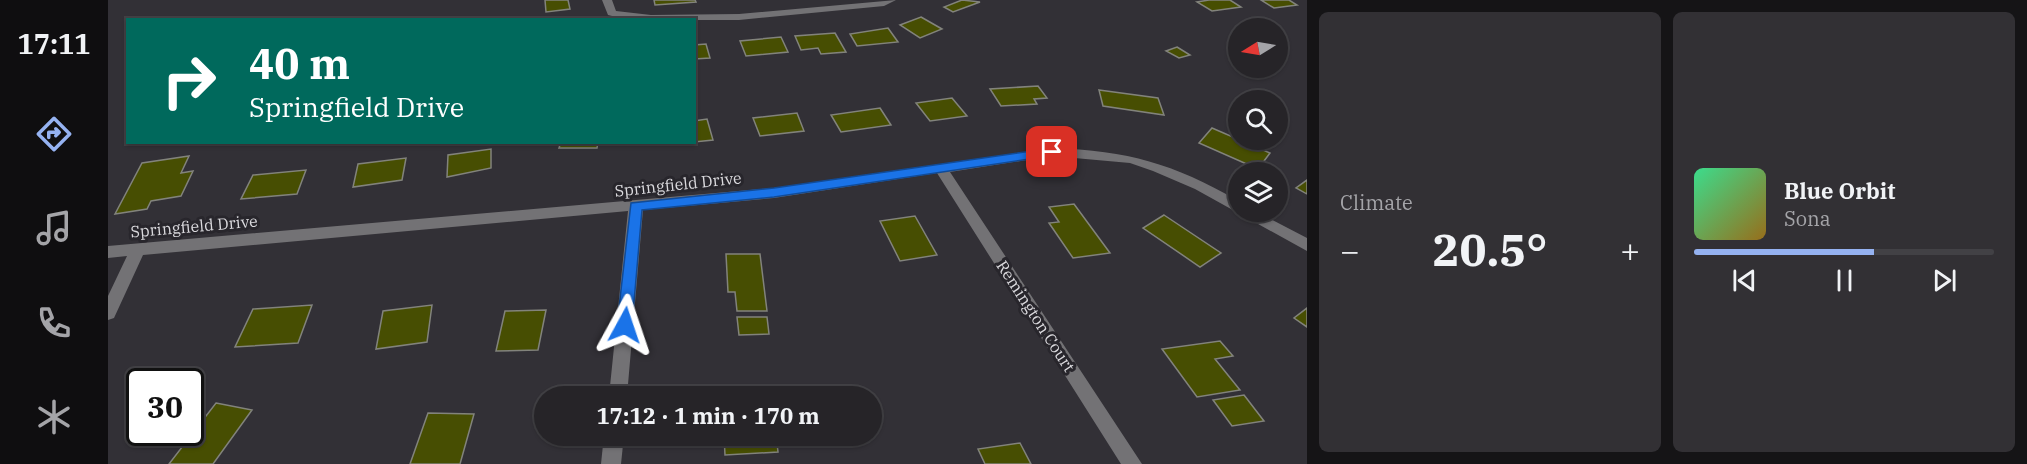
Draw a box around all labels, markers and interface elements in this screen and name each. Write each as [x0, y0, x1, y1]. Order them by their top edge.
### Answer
north arrow [1228, 18, 1288, 78]
map controls [1228, 18, 1288, 222]
text: 17:11 [18, 26, 90, 61]
text: 40 m [249, 36, 350, 91]
icon: right [150, 42, 228, 120]
text: Springfield Drive [249, 89, 464, 124]
button: search [1228, 90, 1288, 150]
icon: directions [33, 113, 75, 155]
pin [1026, 126, 1077, 177]
icon: arrive [1035, 135, 1068, 168]
button: layers [1228, 162, 1288, 222]
street label: Springfield Drive [614, 167, 742, 201]
text: Blue Orbit [1784, 176, 1895, 205]
text: Climate [1340, 189, 1413, 216]
text: Sona [1784, 205, 1831, 232]
icon: music [33, 207, 75, 249]
street label: Springfield Drive [130, 210, 258, 242]
text: 20.5° [1433, 220, 1547, 278]
text: − [1340, 229, 1360, 272]
text: + [1620, 229, 1640, 272]
street label: Remington Court [992, 256, 1080, 376]
icon: previous [1728, 264, 1761, 297]
icon: pause [1828, 264, 1861, 297]
icon: next [1928, 264, 1961, 297]
position arrow [593, 293, 657, 357]
icon: phone [33, 302, 75, 344]
speed limit sign: 30 [126, 368, 204, 446]
icon: climate [33, 396, 75, 438]
text: 17:12 · 1 min · 170 m [596, 401, 820, 430]

